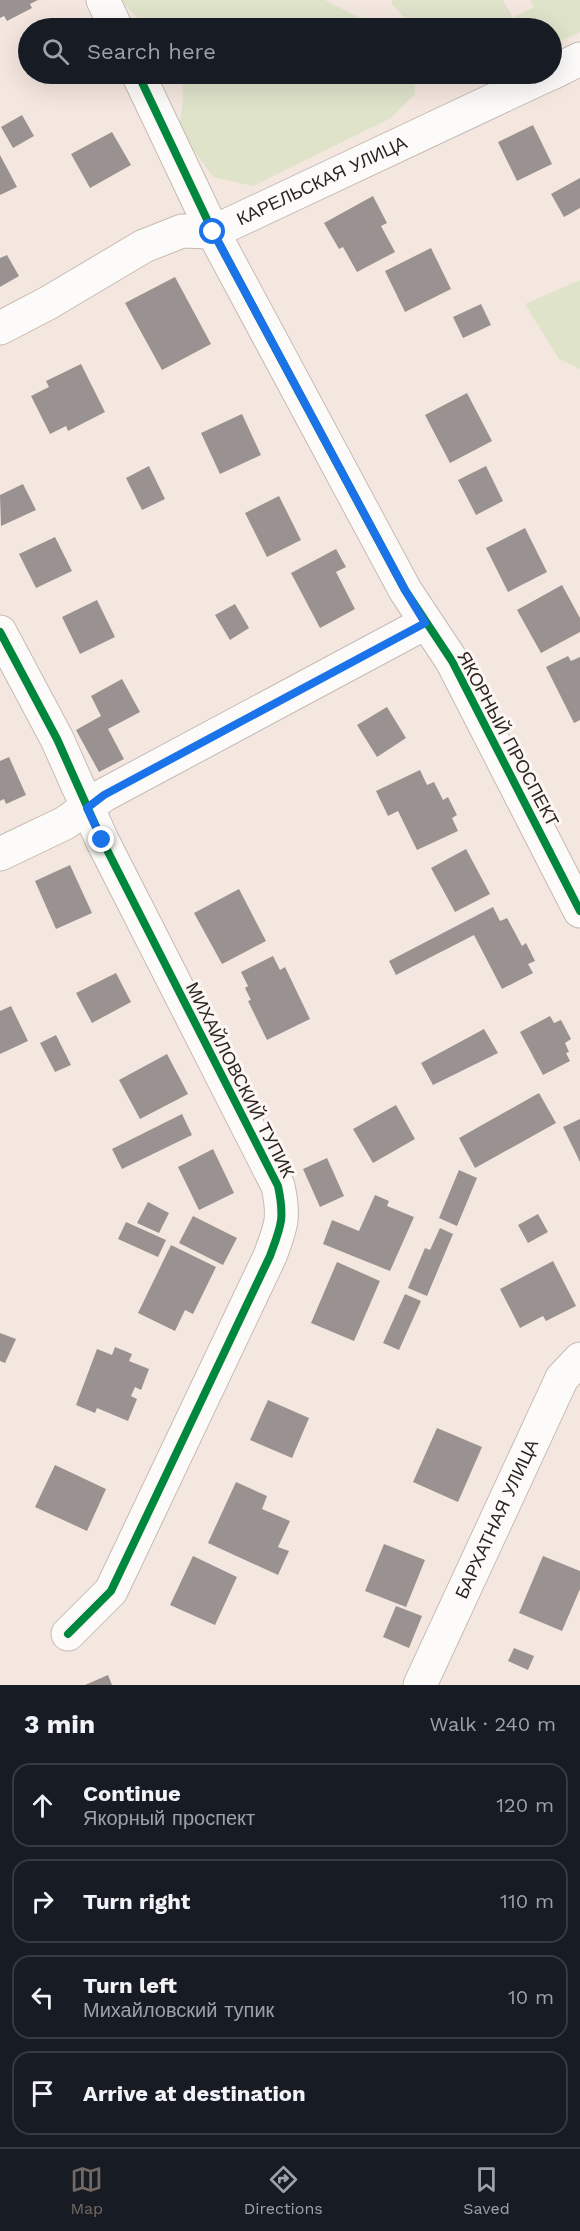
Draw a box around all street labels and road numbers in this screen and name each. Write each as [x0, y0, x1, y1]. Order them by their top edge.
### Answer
street label: КАРЕЛЬСКАЯ УЛИЦА [233, 131, 410, 229]
street label: ЯКОРНЫЙ ПРОСПЕКТ [453, 648, 564, 830]
street label: МИХАЙЛОВСКИЙ ТУПИК [182, 979, 299, 1181]
street label: БАРХАТНАЯ УЛИЦА [450, 1436, 542, 1602]

